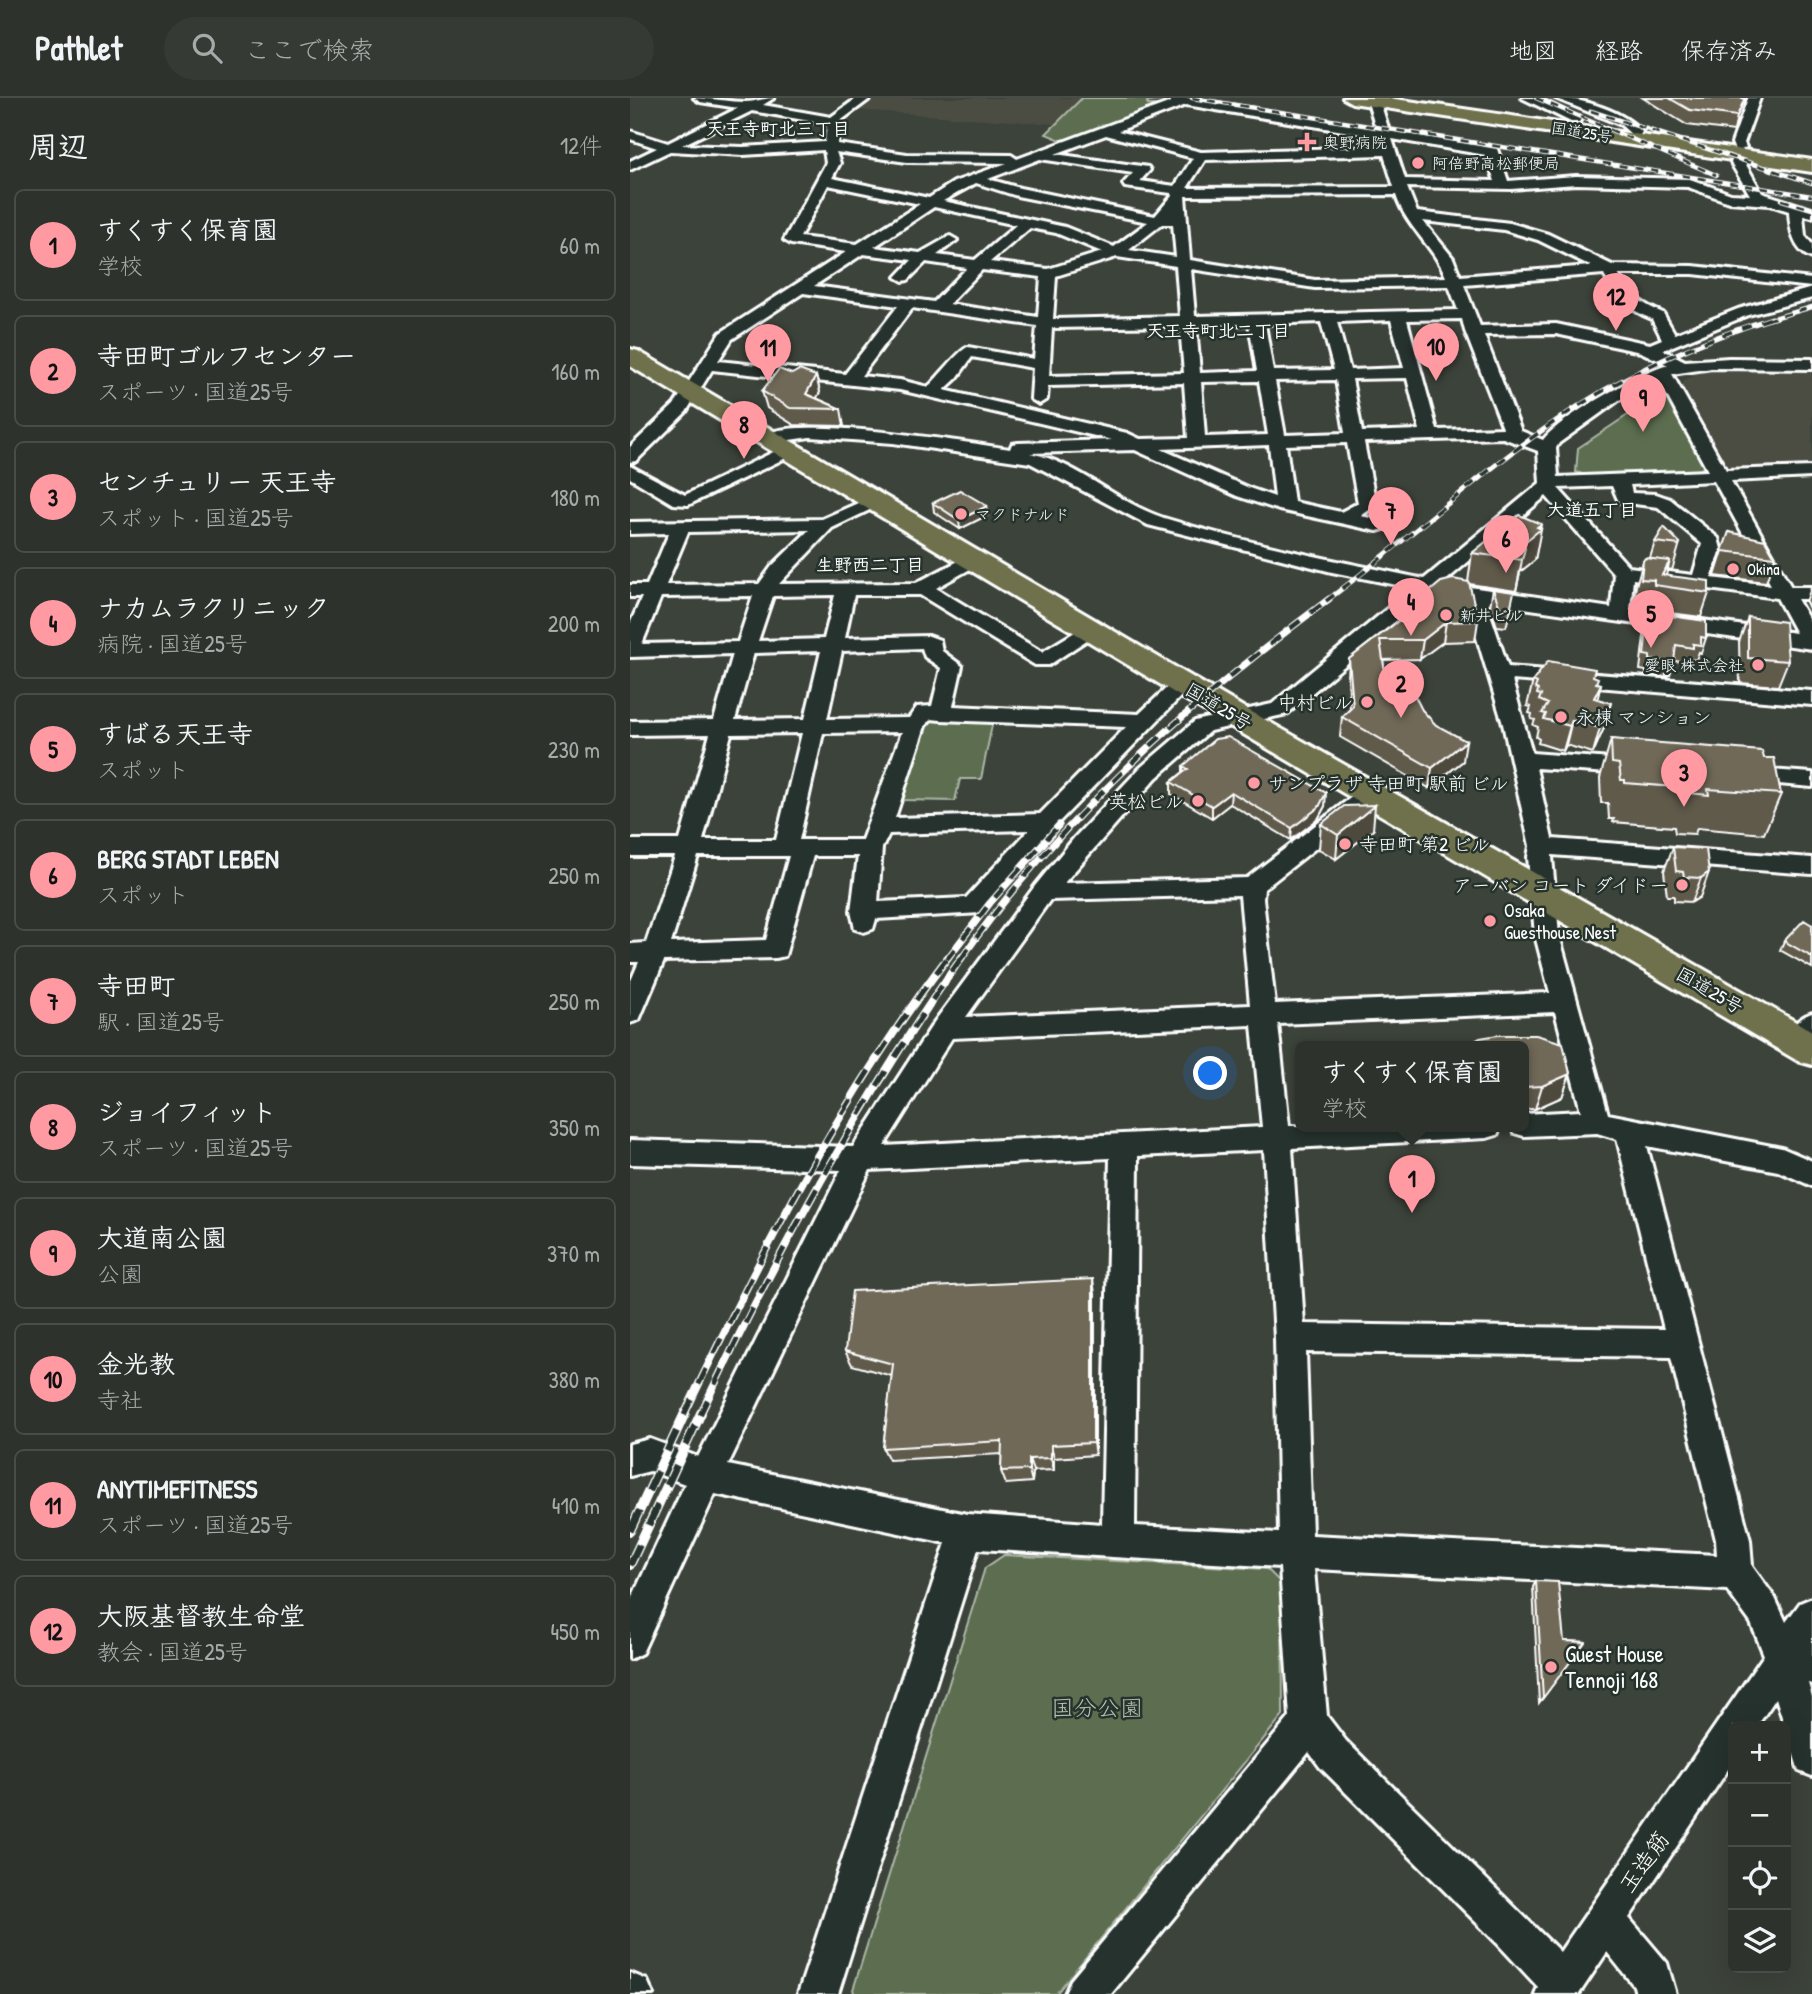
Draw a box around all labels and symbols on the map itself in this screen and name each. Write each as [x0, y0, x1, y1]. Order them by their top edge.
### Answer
district label: 天王寺町北三丁目 [706, 116, 850, 141]
street label: 国道25号 [1550, 116, 1614, 148]
place label: 奥野病院 [1323, 131, 1387, 153]
marker: 奥野病院 [1297, 132, 1317, 152]
place label: 阿倍野高松郵便局 [1432, 152, 1560, 174]
marker: 阿倍野高松郵便局 [1410, 155, 1426, 171]
pin: 12 [1593, 273, 1639, 331]
district label: 天王寺町北二丁目 [1146, 318, 1290, 343]
pin: 10 [1413, 323, 1459, 381]
pin: 11 [745, 324, 791, 382]
pin: 9 [1620, 374, 1666, 432]
pin: 8 [721, 401, 767, 459]
pin: 7 [1368, 487, 1414, 545]
district label: 大道五丁目 [1547, 497, 1637, 522]
place label: マクドナルド [975, 503, 1070, 525]
marker: マクドナルド [953, 506, 969, 522]
pin: 6 [1483, 515, 1529, 573]
district label: 生野西二丁目 [816, 552, 924, 577]
place label: Okina [1747, 558, 1780, 580]
marker: Okina [1725, 561, 1741, 577]
pin: 4 [1388, 578, 1434, 636]
pin: 5 [1628, 590, 1674, 648]
place label: 新井ビル [1460, 604, 1524, 626]
marker: 新井ビル [1438, 607, 1454, 623]
place label: 愛眼 株式会社 [1644, 654, 1744, 676]
marker: 愛眼 株式会社 [1750, 657, 1766, 673]
pin: 2 [1378, 660, 1424, 718]
street label: 国道25号 [1181, 676, 1257, 736]
place label: 中村ビル [1277, 689, 1353, 715]
marker: 中村ビル [1359, 694, 1375, 710]
place label: 永棟 マンション [1575, 704, 1712, 730]
marker: 永棟 マンション [1553, 709, 1569, 725]
pin: 3 [1661, 749, 1707, 807]
place label: サンプラザ 寺田町 駅前 ビル [1268, 770, 1509, 796]
marker: サンプラザ 寺田町 駅前 ビル [1246, 775, 1262, 791]
place label: 英松ビル [1108, 788, 1184, 814]
marker: 英松ビル [1190, 793, 1206, 809]
place label: 寺田町 第2 ビル [1359, 831, 1490, 857]
marker: 寺田町 第2 ビル [1337, 836, 1353, 852]
place label: アーバン コート ダイドー [1453, 872, 1668, 898]
marker: アーバン コート ダイドー [1674, 877, 1690, 893]
place label: Osaka Guesthouse Nest [1504, 897, 1617, 945]
marker: Osaka Guesthouse Nest [1482, 913, 1498, 929]
street label: 国道25号 [1671, 960, 1749, 1020]
your location [1193, 1056, 1227, 1090]
pin: 1 [1389, 1155, 1435, 1213]
place label: Guest House Tennoji 168 [1565, 1638, 1664, 1695]
marker: Guest House Tennoji 168 [1543, 1659, 1559, 1675]
park label: 国分公園 [1051, 1692, 1143, 1723]
street label: 玉造筋 [1611, 1825, 1676, 1899]

